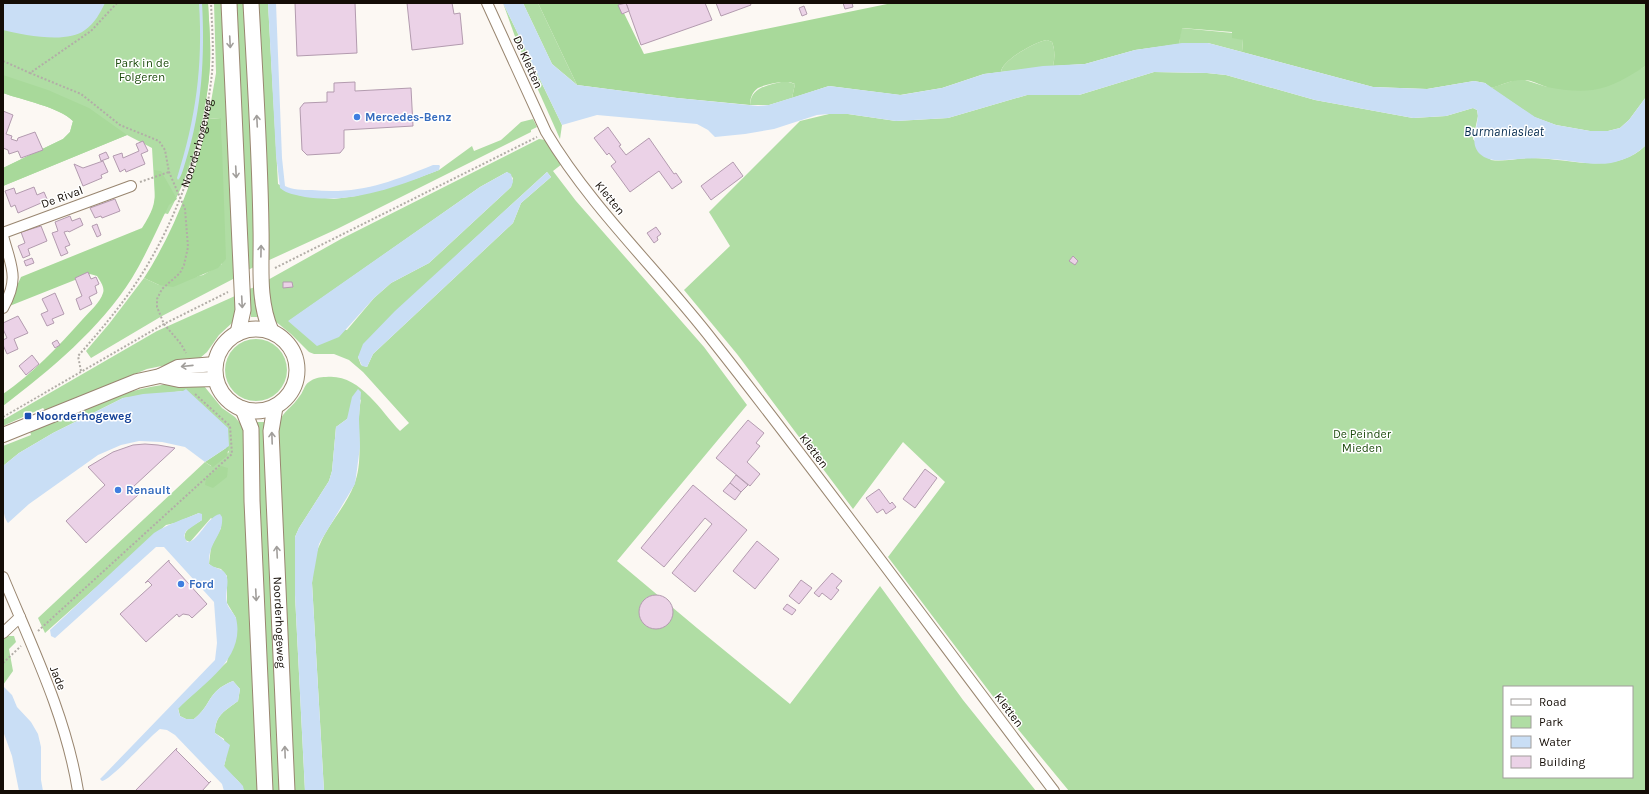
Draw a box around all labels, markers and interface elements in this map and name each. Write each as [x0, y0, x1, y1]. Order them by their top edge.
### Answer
street label: De Kletten [510, 33, 546, 91]
one-way arrow [227, 35, 234, 48]
park label: Park in de Folgeren [115, 56, 169, 84]
street label: Noorderhogeweg [178, 97, 215, 190]
place label: Mercedes-Benz [365, 110, 451, 124]
marker: Mercedes-Benz [352, 112, 362, 122]
one-way arrow [253, 115, 260, 128]
water label: Burmaniasleat [1464, 124, 1545, 139]
one-way arrow [233, 165, 240, 178]
street label: Kletten [592, 178, 628, 218]
street label: De Rival [39, 183, 85, 211]
one-way arrow [257, 245, 265, 258]
one-way arrow [239, 295, 246, 308]
one-way arrow [181, 363, 194, 370]
place label: Noorderhogeweg [36, 409, 131, 423]
marker: Noorderhogeweg [23, 411, 33, 421]
park label: De Peinder Mieden [1333, 427, 1392, 455]
street label: Kletten [797, 431, 831, 471]
one-way arrow [268, 432, 275, 445]
place label: Renault [126, 483, 171, 497]
marker: Renault [113, 485, 123, 495]
one-way arrow [273, 546, 280, 559]
street label: Noorderhogeweg [270, 576, 289, 669]
place label: Ford [189, 577, 214, 591]
marker: Ford [176, 579, 186, 589]
one-way arrow [252, 588, 260, 601]
street label: Jade [47, 664, 69, 692]
legend [1503, 686, 1633, 778]
street label: Kletten [992, 690, 1026, 730]
text: Road [1539, 695, 1567, 709]
text: Park [1539, 715, 1564, 729]
text: Water [1539, 735, 1572, 749]
one-way arrow [282, 746, 289, 759]
text: Building [1539, 755, 1586, 769]

